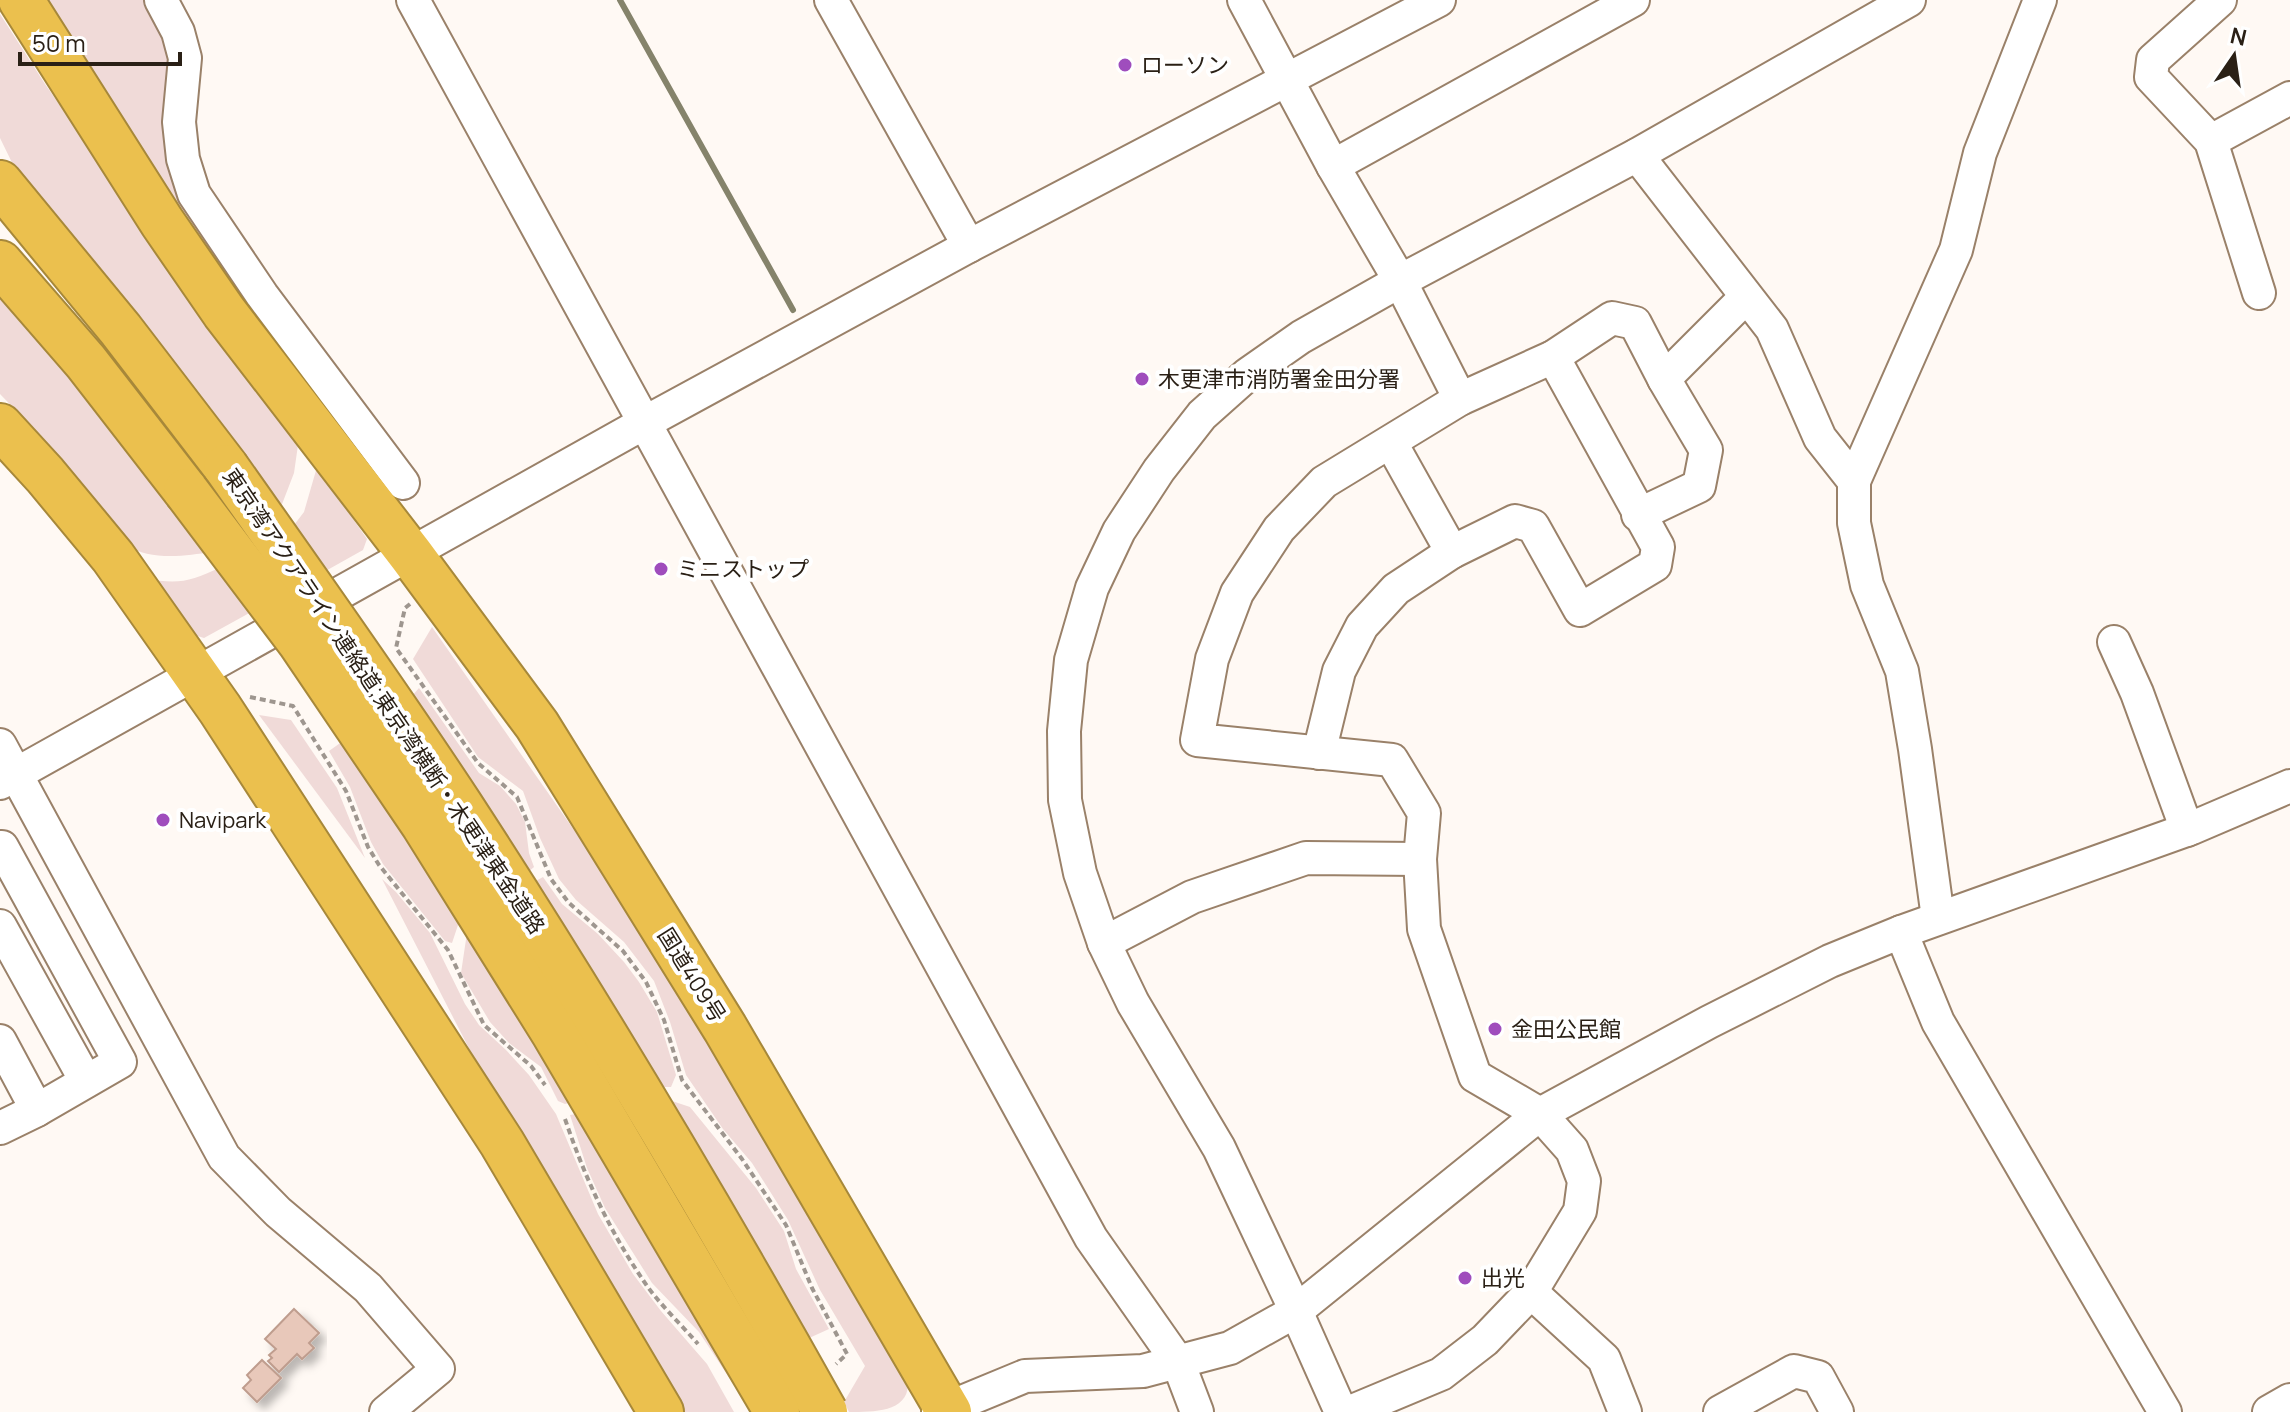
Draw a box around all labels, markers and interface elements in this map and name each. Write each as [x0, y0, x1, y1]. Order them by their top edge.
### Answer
scale bar [20, 16, 180, 66]
north arrow [2194, 16, 2274, 96]
text: N [2227, 20, 2250, 53]
text: 50 m [32, 26, 86, 59]
place label: ローソン [1141, 50, 1229, 80]
marker: ローソン [1116, 56, 1134, 74]
place label: 木更津市消防署金田分署 [1158, 364, 1400, 394]
marker: 木更津市消防署金田分署 [1133, 370, 1151, 388]
street label: 東京湾アクアライン連絡道;東京湾横断・木更津東金道路 [216, 462, 552, 940]
place label: ミニストップ [677, 554, 809, 584]
marker: ミニストップ [652, 560, 670, 578]
place label: Navipark [179, 805, 267, 835]
marker: Navipark [154, 811, 172, 829]
street label: 国道409号 [651, 922, 733, 1028]
place label: 金田公民館 [1511, 1014, 1621, 1044]
marker: 金田公民館 [1486, 1020, 1504, 1038]
place label: 出光 [1481, 1263, 1525, 1293]
marker: 出光 [1456, 1269, 1474, 1287]

